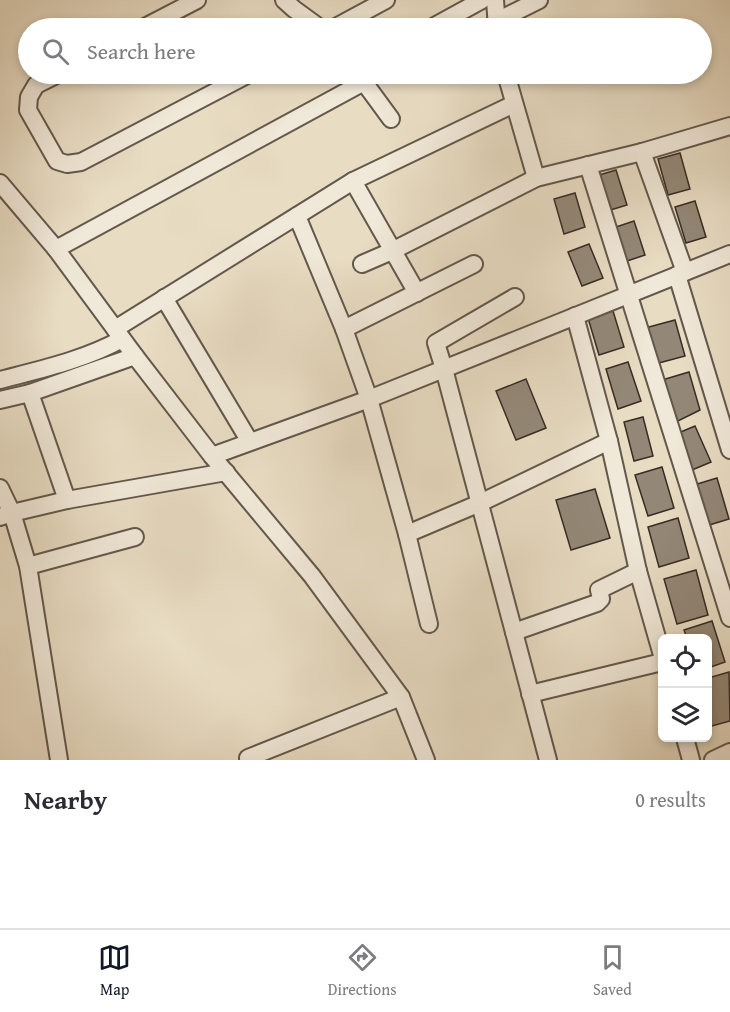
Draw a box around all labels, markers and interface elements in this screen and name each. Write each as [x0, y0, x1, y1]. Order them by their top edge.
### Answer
search box [18, 18, 712, 84]
icon: search [39, 35, 72, 68]
text: Search here [87, 35, 196, 67]
map controls [658, 634, 712, 742]
button: locate [658, 634, 712, 688]
button: layers [658, 688, 712, 742]
text: Nearby [24, 780, 107, 819]
text: 0 results [635, 785, 706, 814]
tab: Map [98, 941, 131, 1001]
tab: Directions [328, 941, 397, 1001]
tab: Saved [593, 941, 632, 1001]

